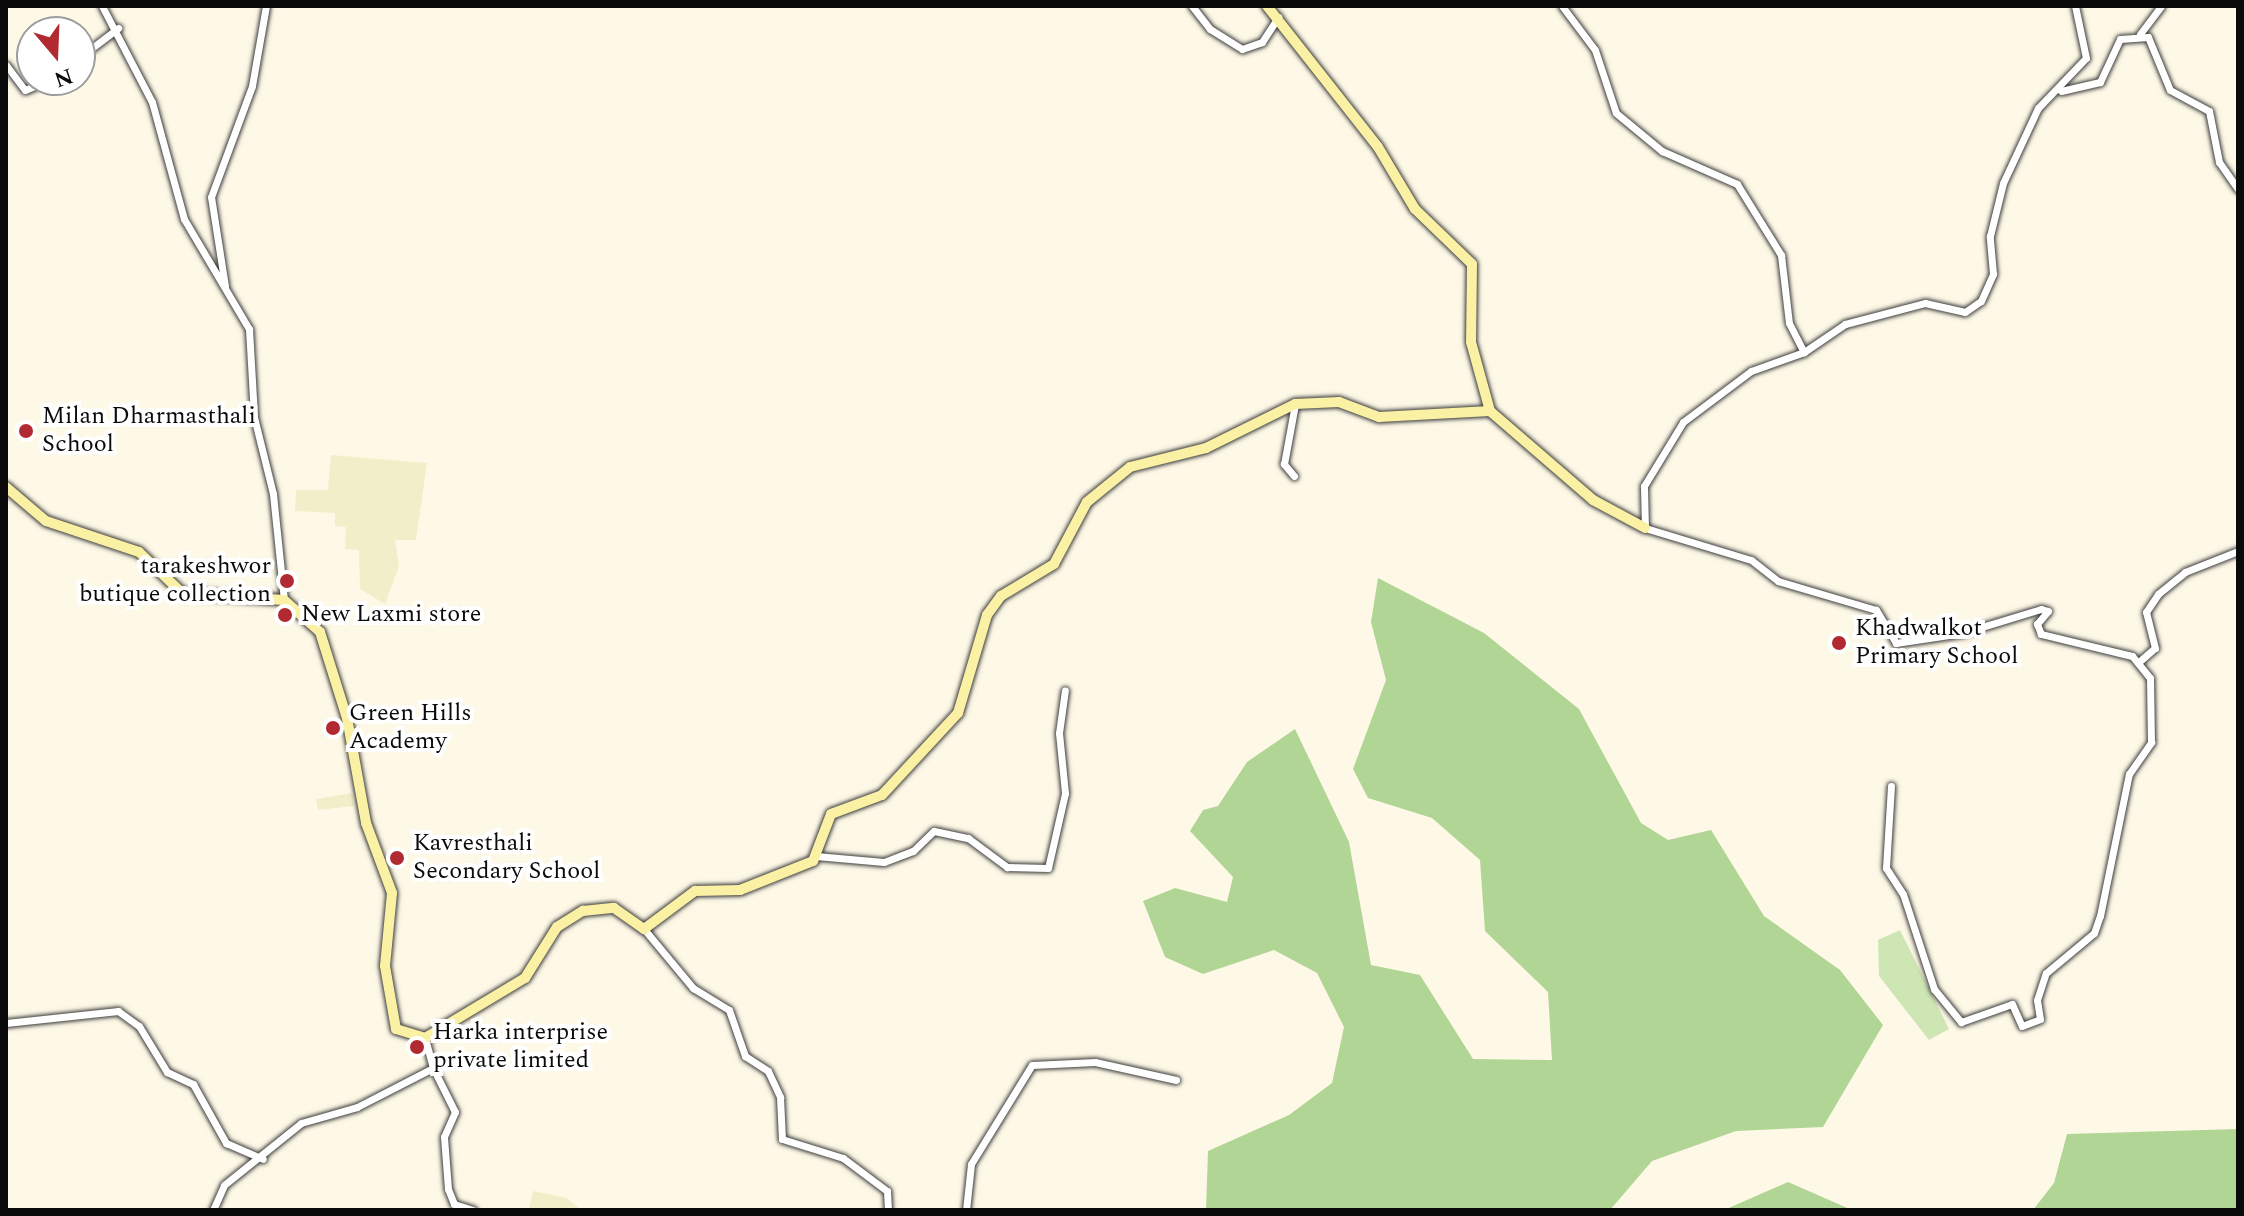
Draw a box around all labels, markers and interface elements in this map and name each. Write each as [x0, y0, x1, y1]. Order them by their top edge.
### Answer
north arrow [16, 16, 96, 96]
text: N [49, 59, 77, 96]
place label: Milan Dharmasthali School [42, 403, 256, 459]
marker: Milan Dharmasthali School [17, 422, 35, 440]
place label: tarakeshwor butique collection [79, 553, 271, 609]
marker: tarakeshwor butique collection [278, 572, 296, 590]
place label: New Laxmi store [301, 601, 481, 629]
marker: New Laxmi store [276, 606, 294, 624]
place label: Khadwalkot Primary School [1855, 615, 2018, 671]
marker: Khadwalkot Primary School [1830, 634, 1848, 652]
place label: Green Hills Academy [349, 700, 472, 756]
marker: Green Hills Academy [324, 719, 342, 737]
place label: Kavresthali Secondary School [413, 830, 600, 886]
marker: Kavresthali Secondary School [388, 849, 406, 867]
place label: Harka interprise private limited [433, 1019, 608, 1075]
marker: Harka interprise private limited [408, 1038, 426, 1056]

